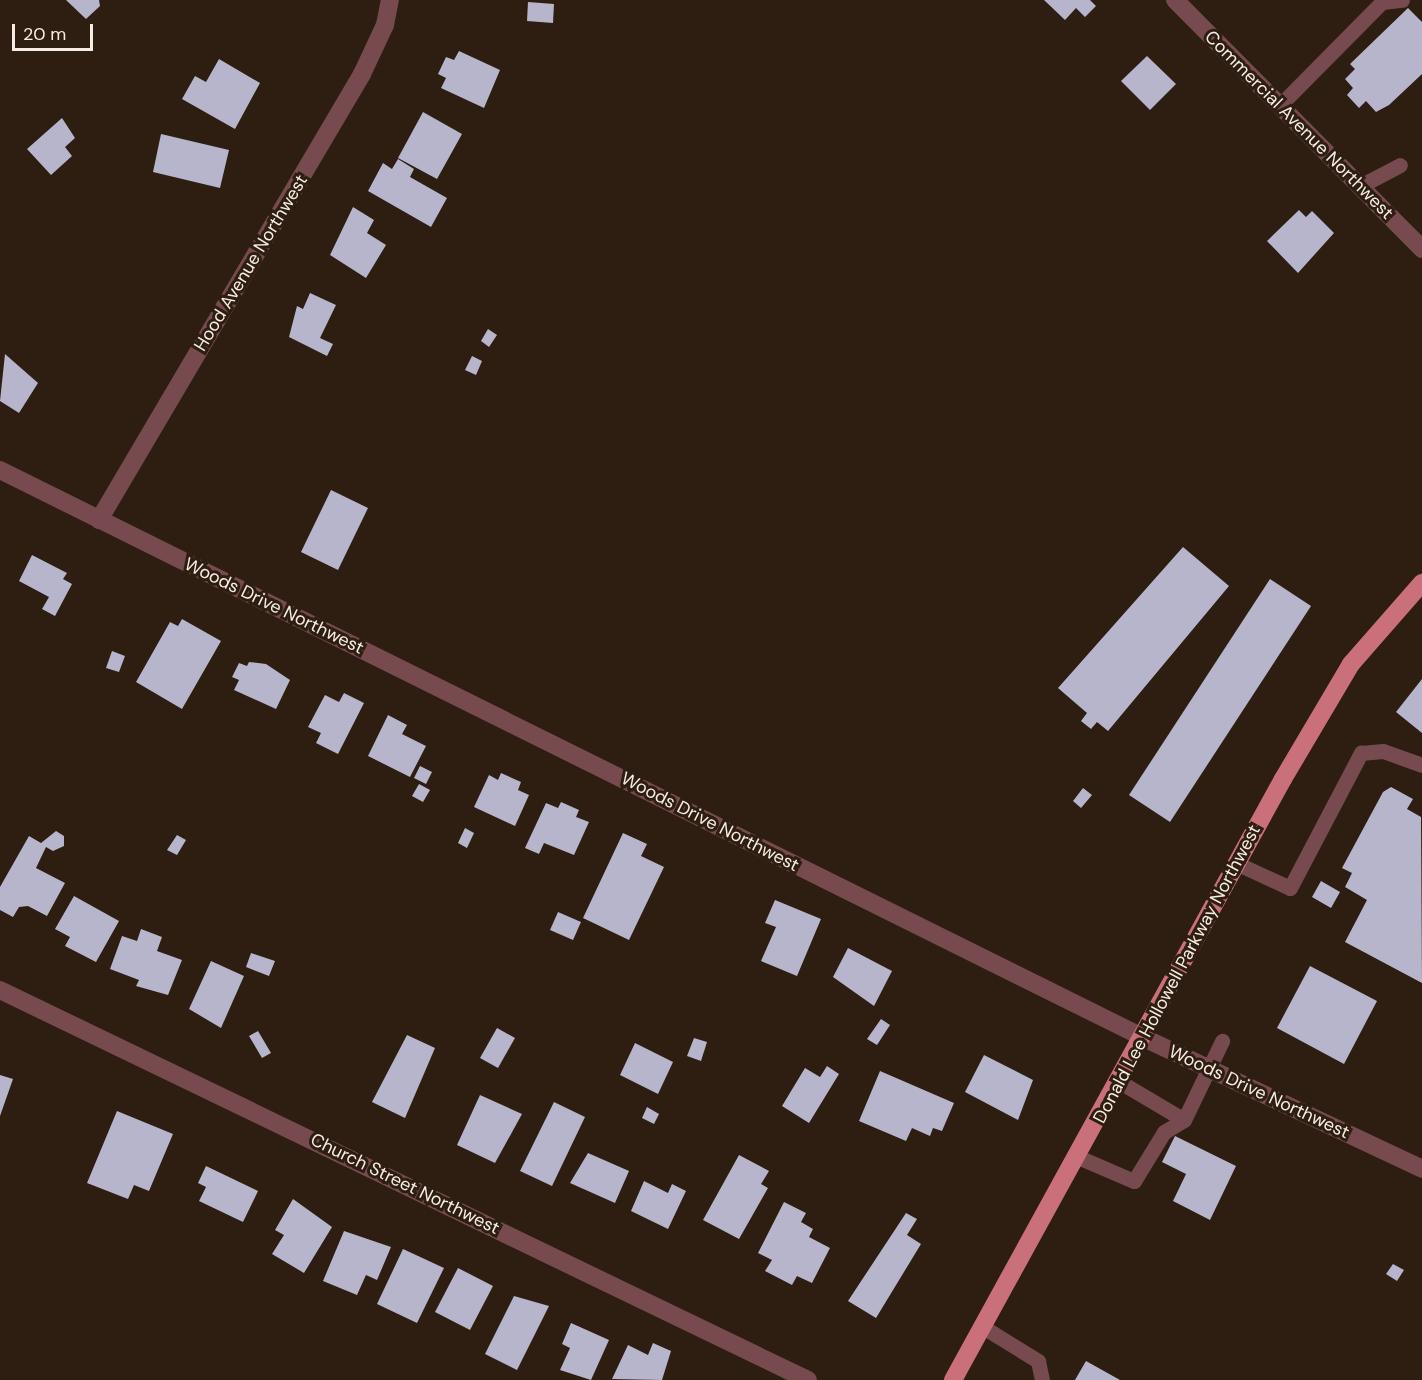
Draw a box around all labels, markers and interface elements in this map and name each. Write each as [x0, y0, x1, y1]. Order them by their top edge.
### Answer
scale bar [15, 12, 96, 50]
text: 20 m [23, 22, 66, 46]
street label: Commercial Avenue Northwest [1200, 26, 1398, 224]
street label: Hood Avenue Northwest [190, 171, 312, 355]
street label: Woods Drive Northwest [181, 553, 367, 659]
street label: Woods Drive Northwest [617, 768, 803, 876]
street label: Donald Lee Hollowell Parkway Northwest [1089, 821, 1265, 1127]
street label: Woods Drive Northwest [1165, 1041, 1353, 1143]
street label: Church Street Northwest [307, 1129, 503, 1239]

